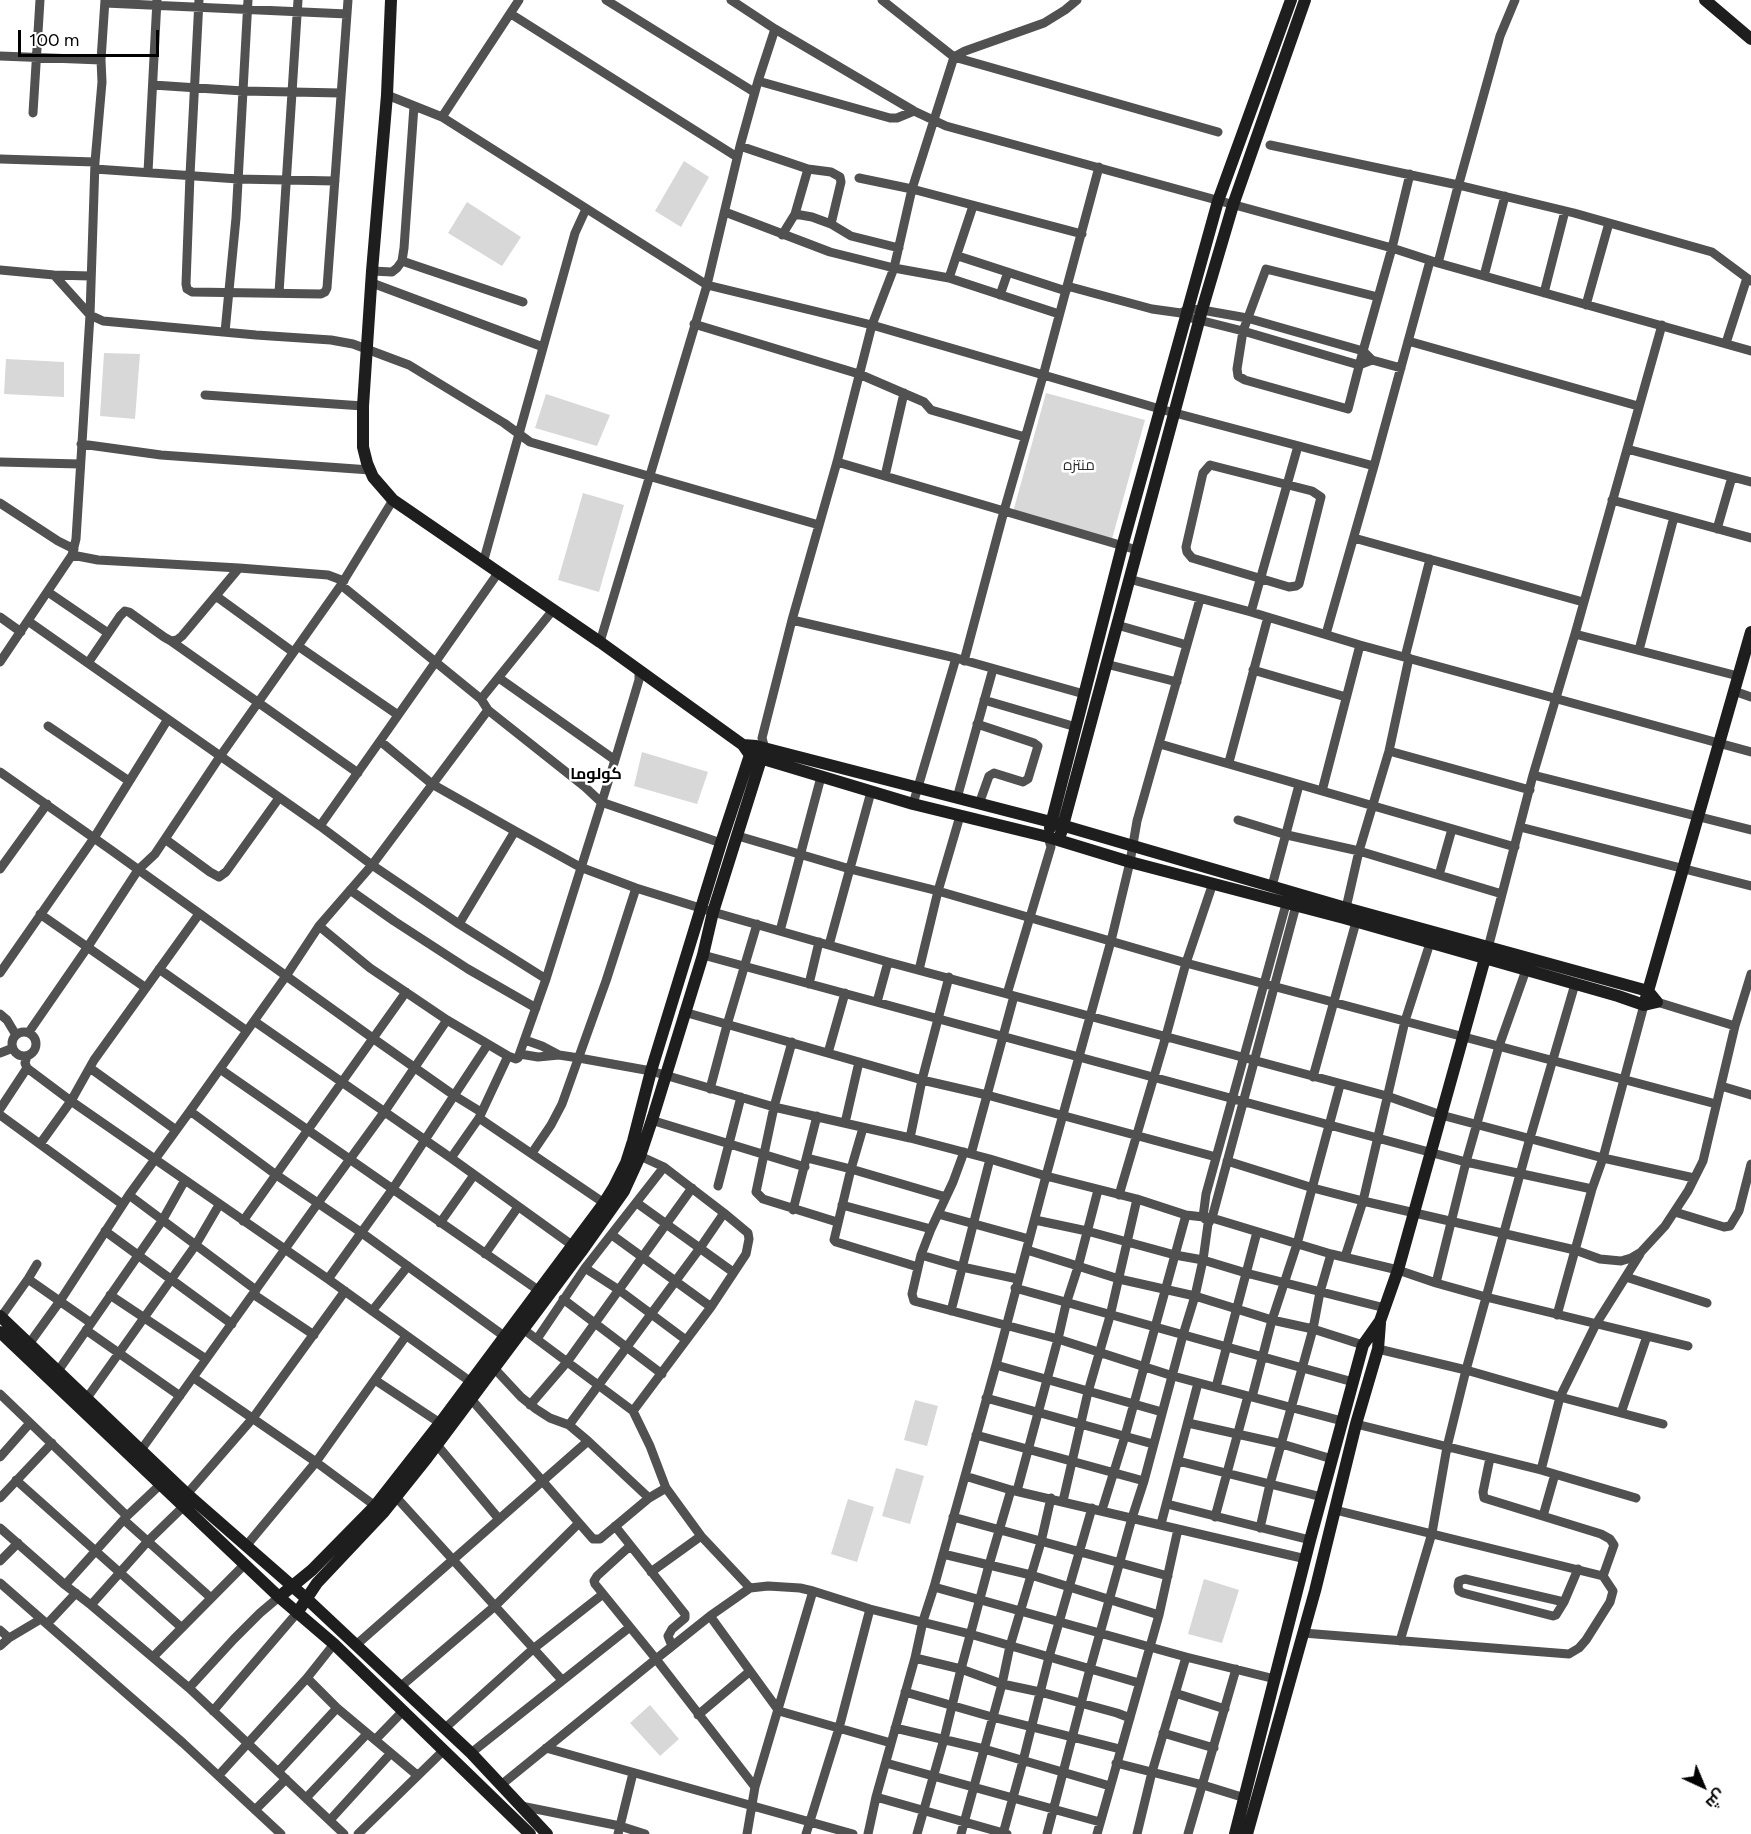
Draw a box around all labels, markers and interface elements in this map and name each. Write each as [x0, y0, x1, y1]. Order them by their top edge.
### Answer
scale bar [21, 18, 162, 56]
text: 100 m [29, 29, 79, 51]
park label: منتزه [1063, 457, 1095, 475]
district label: كولوما [570, 764, 622, 784]
north arrow [1673, 1756, 1733, 1816]
text: ش [1702, 1785, 1730, 1813]

